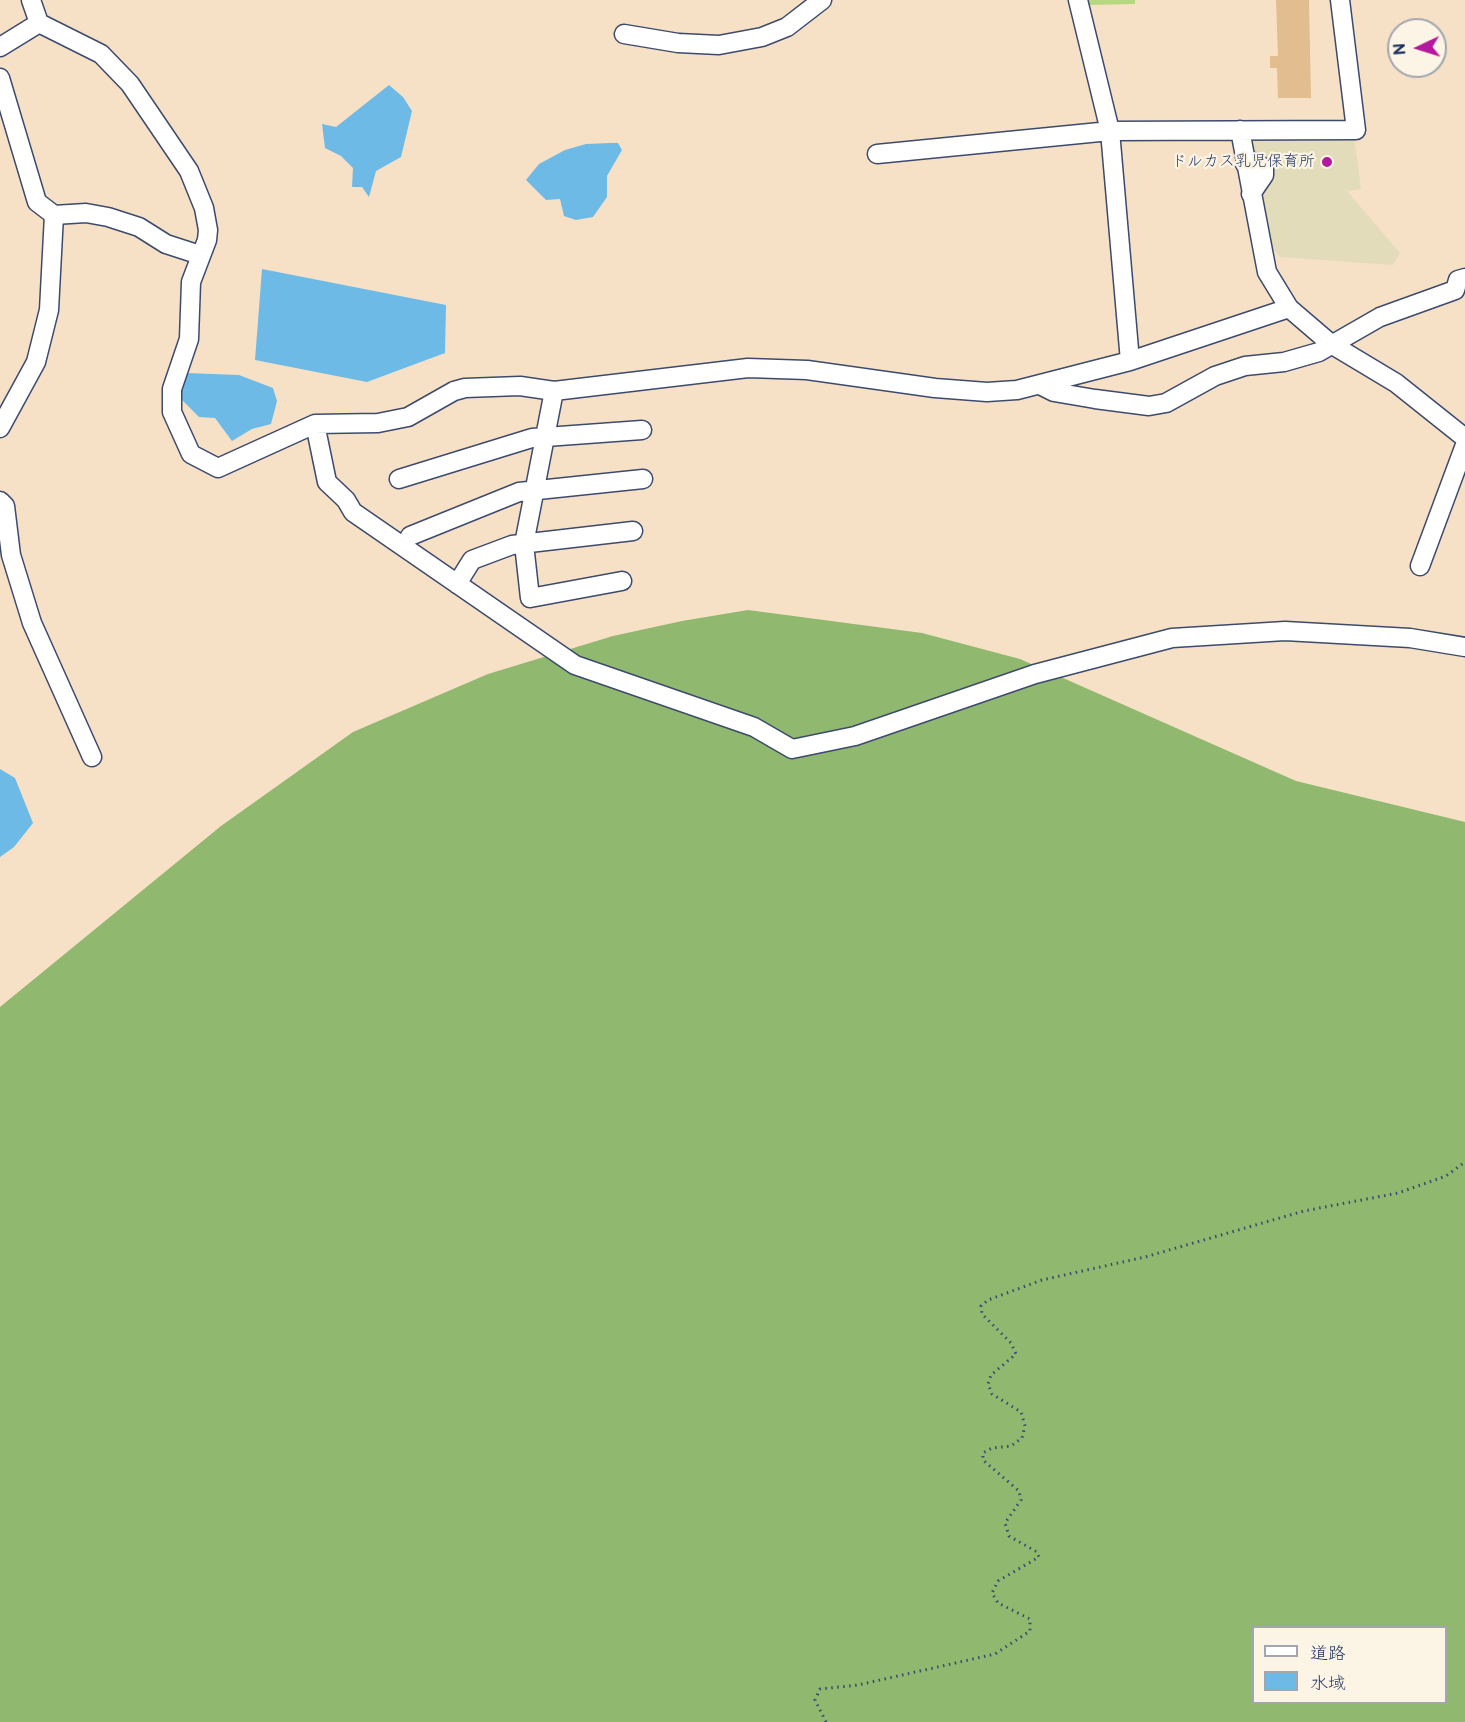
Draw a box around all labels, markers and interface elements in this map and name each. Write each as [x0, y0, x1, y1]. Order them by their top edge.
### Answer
north arrow [1387, 18, 1447, 78]
text: N [1391, 42, 1410, 56]
place label: ドルカス乳児保育所 [1171, 152, 1315, 172]
marker: ドルカス乳児保育所 [1320, 155, 1334, 169]
legend [1252, 1626, 1447, 1704]
text: 道路 [1310, 1643, 1346, 1664]
text: 水域 [1310, 1673, 1346, 1694]

